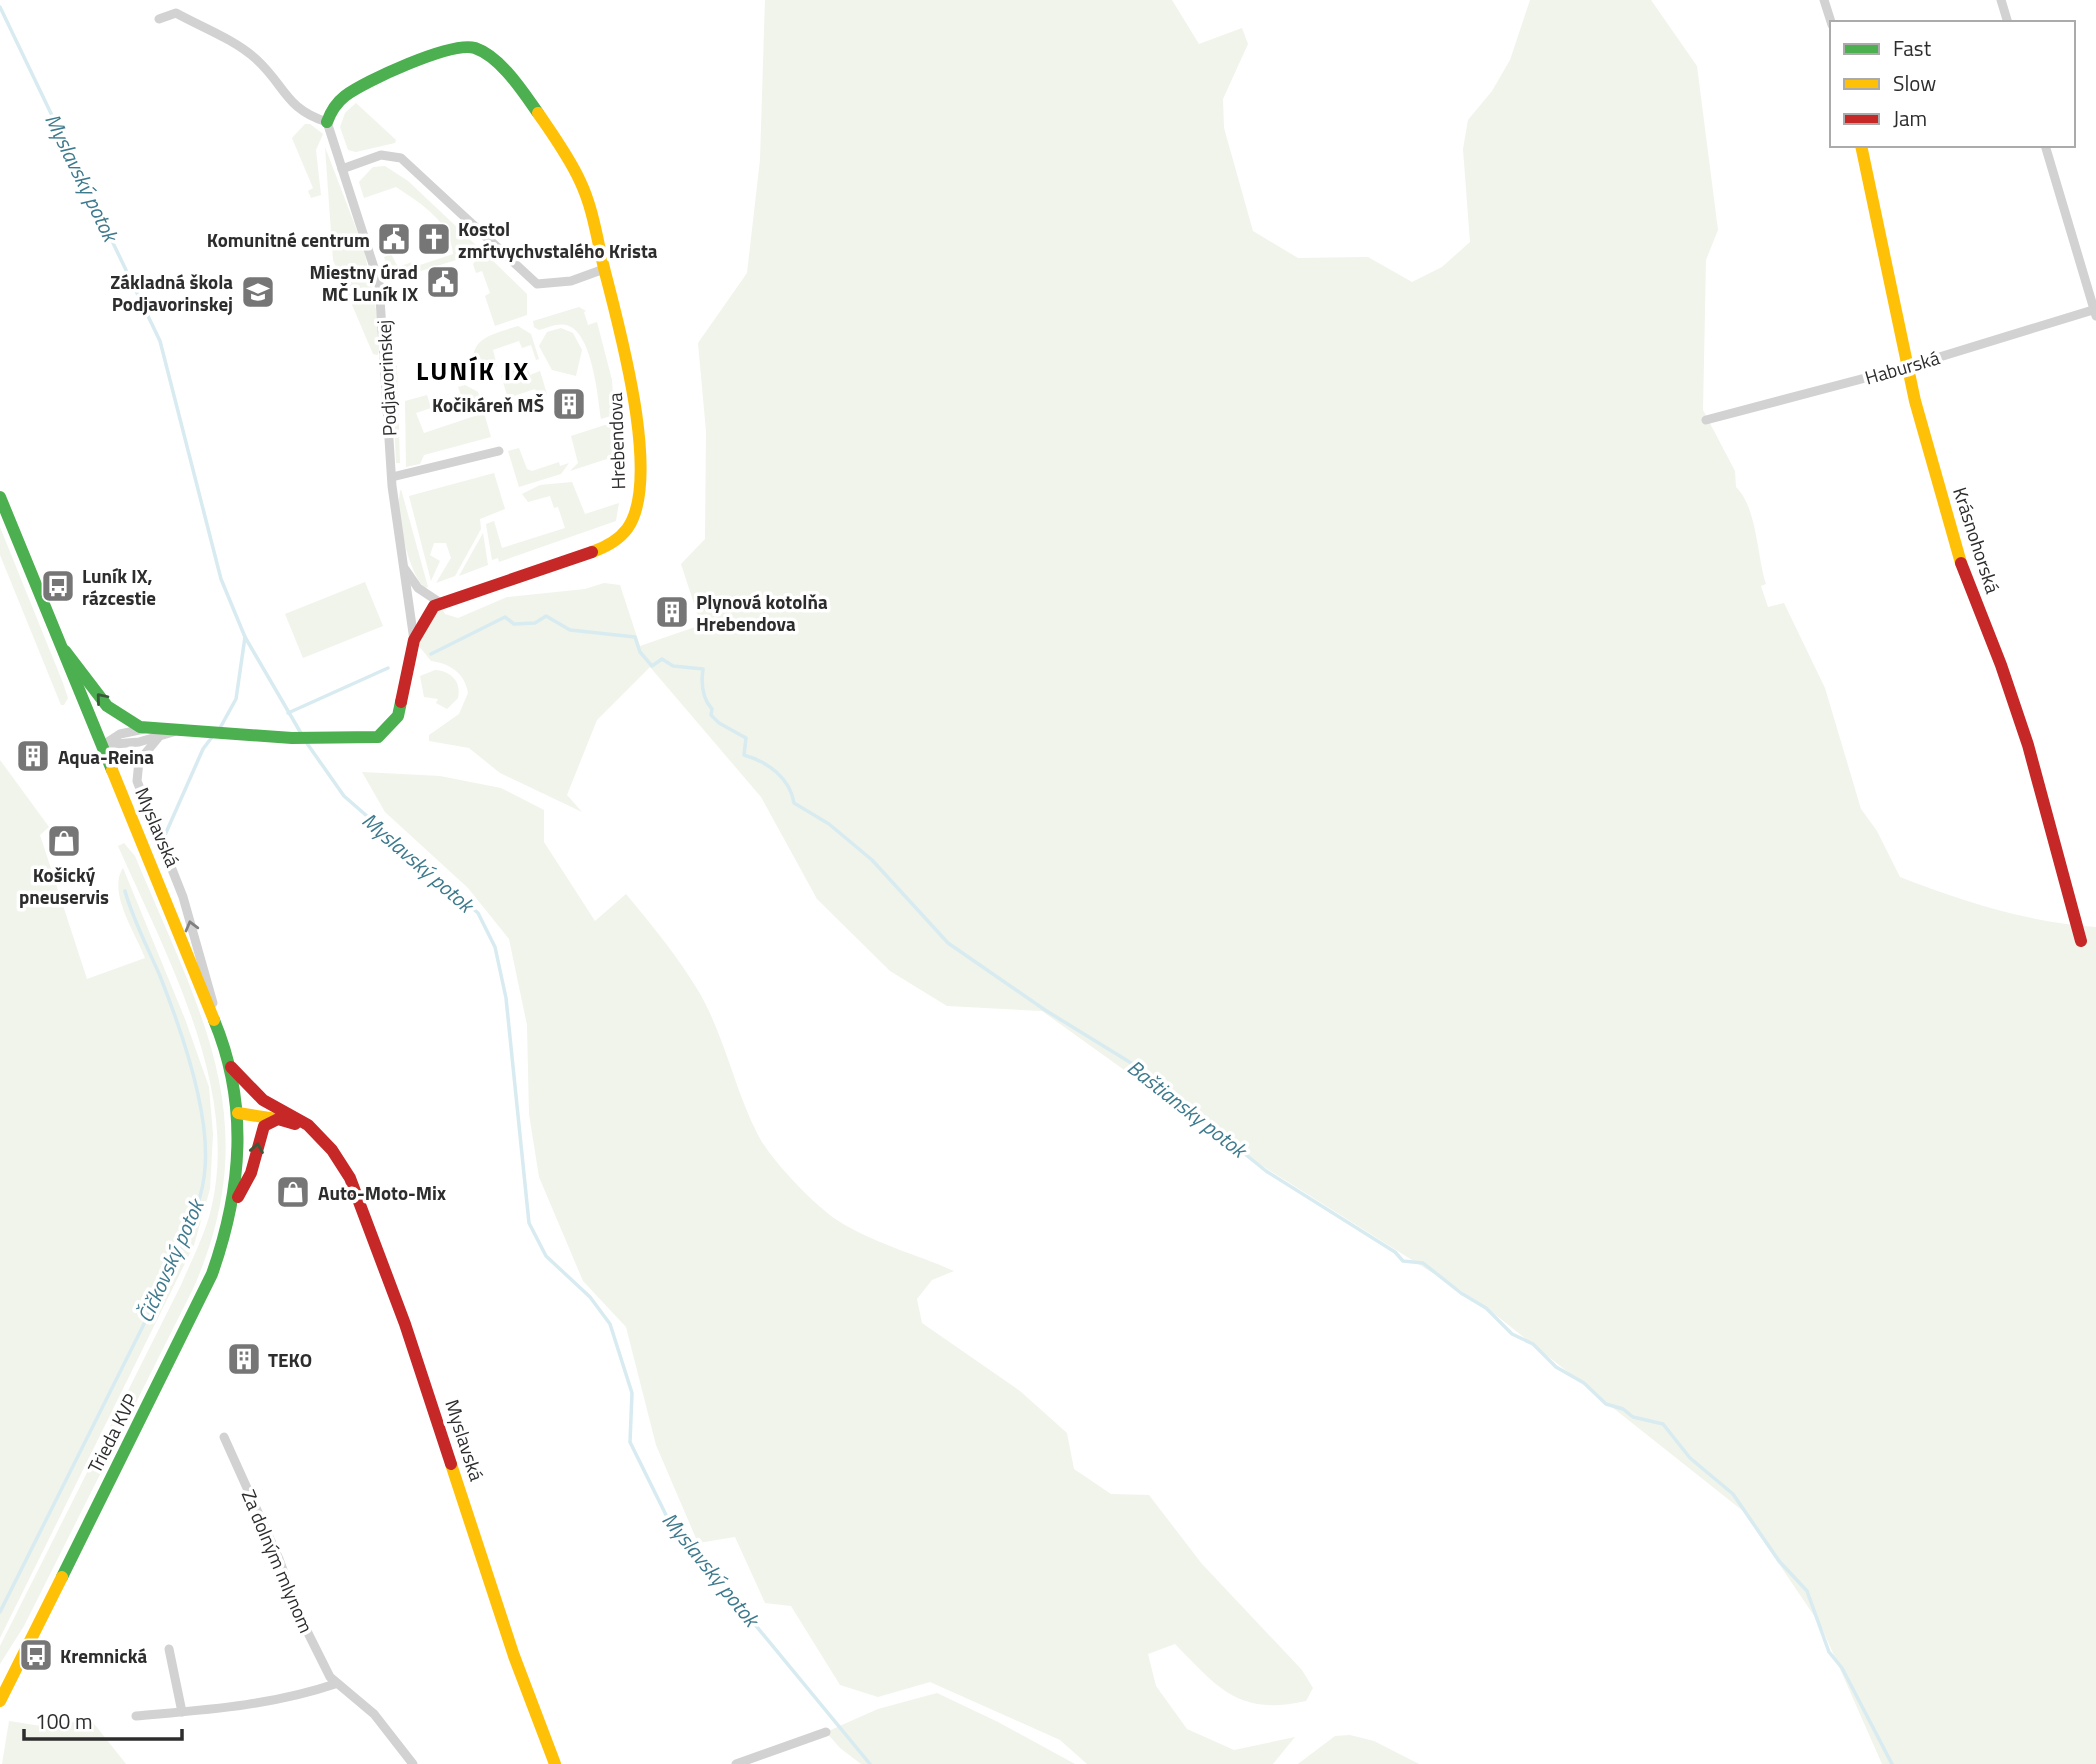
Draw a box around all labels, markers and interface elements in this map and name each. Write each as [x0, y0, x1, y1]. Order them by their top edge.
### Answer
legend [1830, 21, 2075, 147]
text: Fast [1893, 32, 1932, 64]
text: Slow [1893, 67, 1936, 99]
text: Jam [1893, 102, 1927, 134]
water label: Myslavský potok [37, 108, 128, 249]
place label: Kostol zmŕtvychvstalého Krista [458, 214, 658, 265]
public building icon: Komunitné centrum [375, 220, 413, 258]
church icon: Kostol zmŕtvychvstalého Krista [415, 220, 453, 258]
place label: Komunitné centrum [207, 225, 370, 254]
place label: Miestny úrad MČ Luník IX [309, 257, 418, 308]
public building icon: Miestny úrad MČ Luník IX [424, 263, 462, 301]
place label: Základná škola Podjavorinskej [110, 267, 233, 318]
school or university icon: Základná škola Podjavorinskej [239, 273, 277, 311]
street label: Podjavorinskej [368, 319, 404, 437]
street label: Haburská [1861, 342, 1943, 391]
district label: LUNÍK IX [416, 351, 530, 390]
building icon: Kočikáreň MŠ [550, 385, 588, 423]
place label: Kočikáreň MŠ [432, 390, 544, 419]
street label: Hrebendova [600, 392, 632, 490]
street label: Krásnohorská [1946, 483, 2008, 597]
place label: Luník IX, rázcestie [82, 561, 156, 612]
bus stop icon: Luník IX, rázcestie [39, 567, 77, 605]
place label: Plynová kotolňa Hrebendova [696, 587, 828, 638]
building icon: Plynová kotolňa Hrebendova [653, 593, 691, 631]
one-way arrow [97, 693, 109, 706]
building icon: Aqua-Reina [14, 737, 52, 775]
place label: Aqua-Reina [58, 742, 154, 771]
street label: Myslavská [128, 783, 188, 872]
water label: Myslavský potok [355, 804, 483, 921]
shop icon: Košický pneuservis [45, 822, 83, 860]
place label: Košický pneuservis [19, 860, 109, 911]
one-way arrow [185, 920, 199, 932]
water label: Baštiansky potok [1121, 1051, 1255, 1166]
one-way arrow [249, 1142, 264, 1154]
shop icon: Auto-Moto-Mix [274, 1173, 312, 1211]
place label: Auto-Moto-Mix [318, 1178, 446, 1207]
water label: Čičkovský potok [129, 1192, 212, 1328]
building icon: TEKO [225, 1340, 263, 1378]
place label: TEKO [268, 1345, 312, 1374]
street label: Trieda KVP [80, 1388, 144, 1478]
street label: Myslavská [438, 1396, 492, 1485]
street label: Za dolným mlynom [235, 1485, 321, 1637]
water label: Myslavský potok [655, 1505, 769, 1635]
bus stop icon: Kremnická [17, 1636, 55, 1674]
place label: Kremnická [60, 1641, 148, 1670]
scale bar [24, 1698, 182, 1742]
text: 100 m [35, 1705, 92, 1737]

